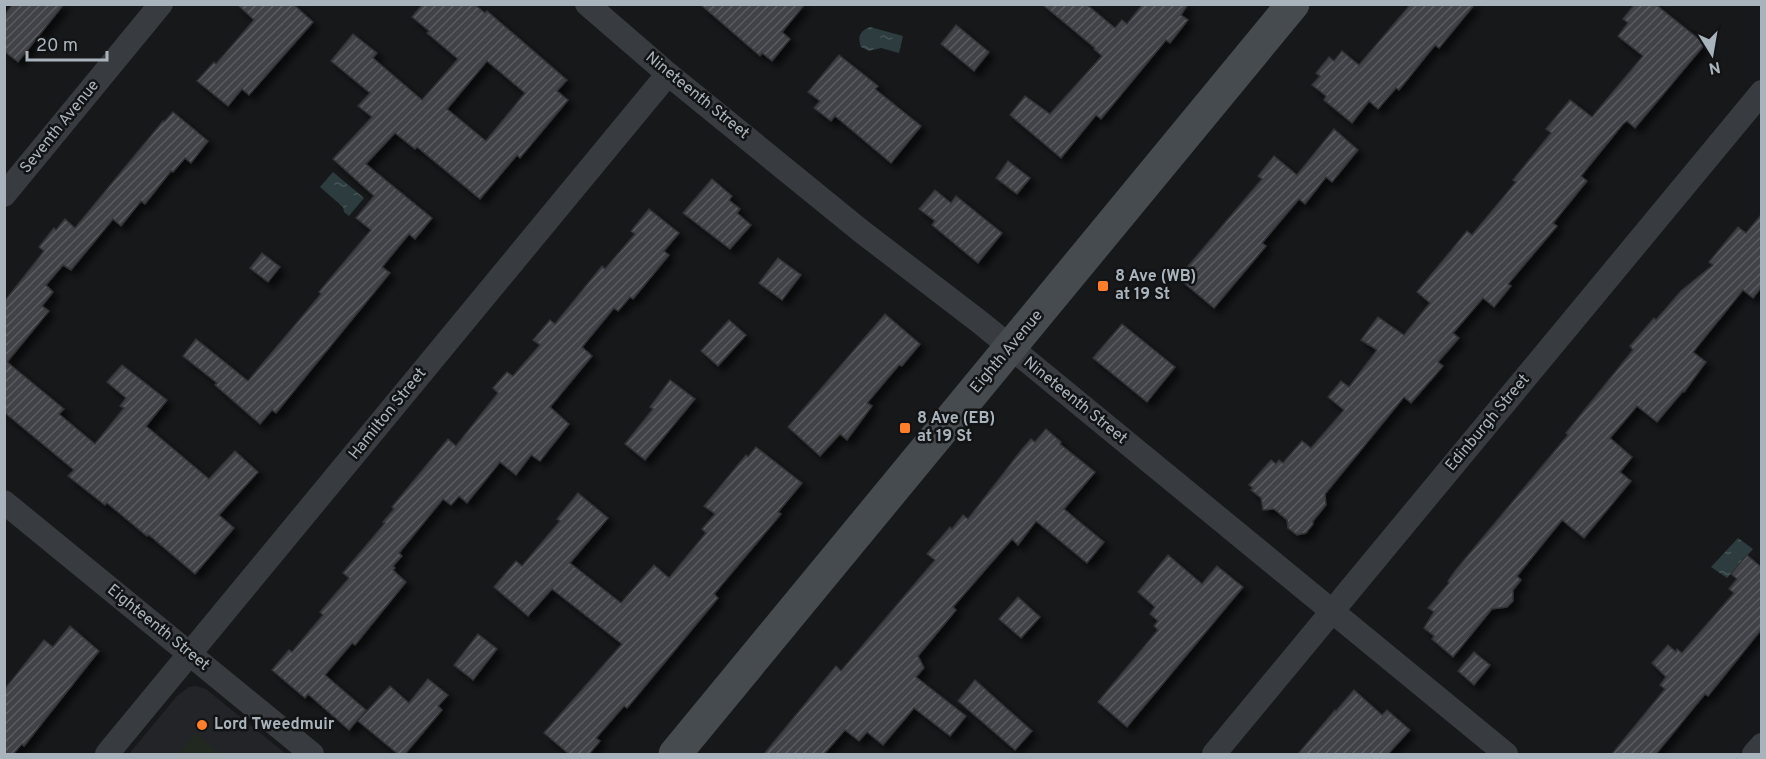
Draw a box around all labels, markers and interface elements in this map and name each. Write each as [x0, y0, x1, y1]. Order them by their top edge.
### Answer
scale bar [27, 24, 106, 62]
north arrow [1682, 24, 1742, 84]
text: 20 m [36, 35, 78, 58]
street label: Nineteenth Street [641, 48, 753, 144]
text: N [1707, 56, 1722, 78]
street label: Seventh Avenue [16, 76, 104, 178]
place label: 8 Ave (WB) at 19 St [1115, 267, 1196, 305]
marker: 8 Ave (WB) at 19 St [1096, 279, 1110, 293]
street label: Eighth Avenue [966, 306, 1048, 398]
street label: Nineteenth Street [1019, 353, 1131, 449]
street label: Hamilton Street [345, 364, 431, 464]
street label: Edinburgh Street [1441, 370, 1535, 476]
place label: 8 Ave (EB) at 19 St [917, 409, 995, 447]
marker: 8 Ave (EB) at 19 St [898, 421, 912, 435]
street label: Eighteenth Street [103, 580, 213, 676]
place label: Lord Tweedmuir [214, 715, 335, 735]
marker: Lord Tweedmuir [195, 718, 209, 732]

